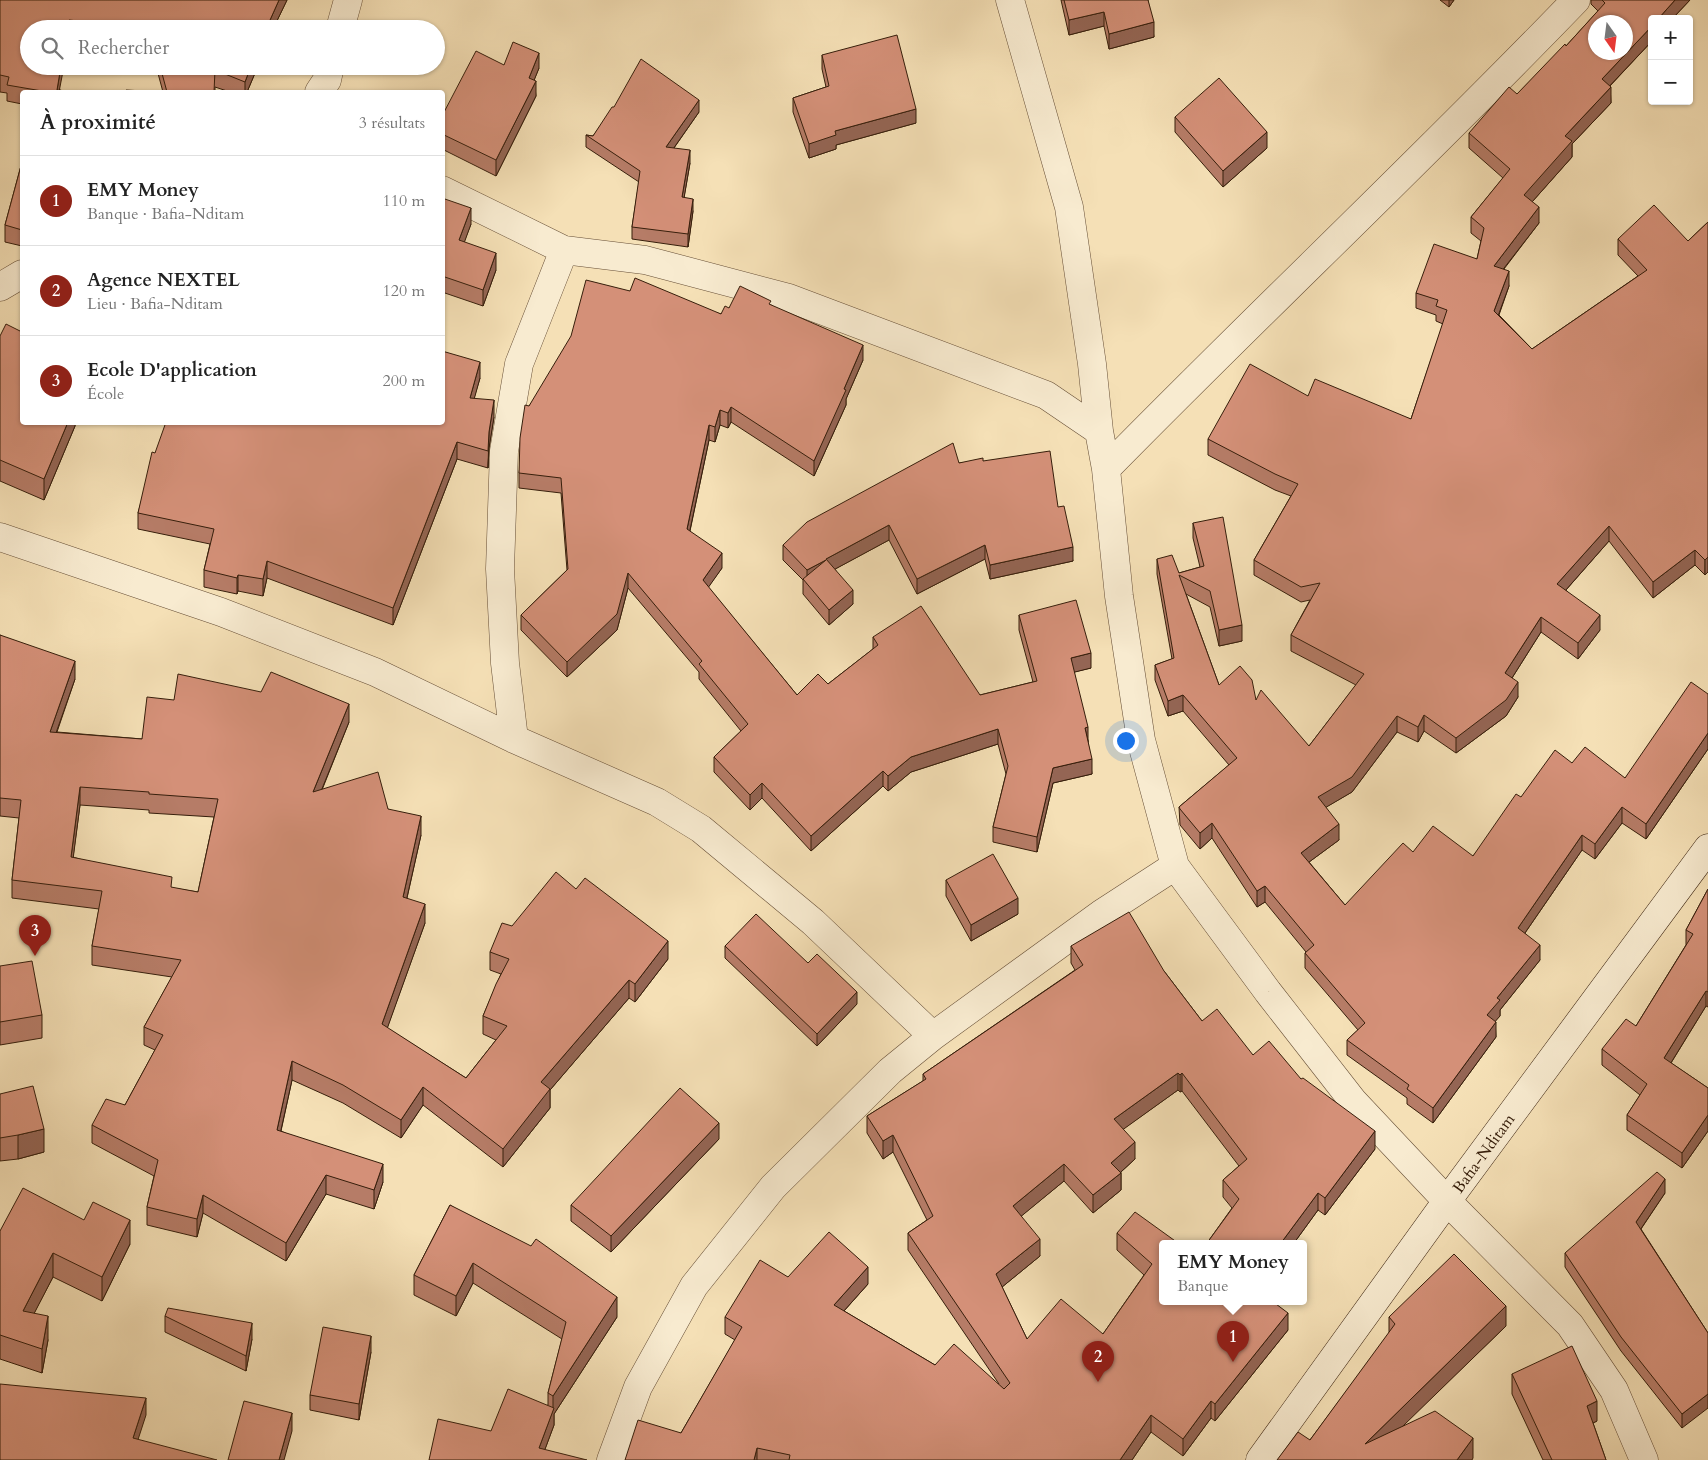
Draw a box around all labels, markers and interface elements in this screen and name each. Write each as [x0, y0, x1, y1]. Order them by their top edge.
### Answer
north arrow [1588, 15, 1633, 60]
map controls [1648, 15, 1693, 105]
button: + [1648, 15, 1693, 60]
search box [20, 20, 445, 75]
icon: search [38, 34, 66, 62]
text: Rechercher [78, 35, 169, 61]
button: − [1648, 60, 1693, 105]
text: À proximité [40, 108, 156, 137]
text: 3 résultats [359, 112, 425, 134]
text: EMY Money [87, 177, 199, 203]
text: 1 [52, 190, 60, 212]
text: 110 m [383, 190, 425, 212]
text: Banque · Bafia-Nditam [87, 203, 244, 225]
text: Agence NEXTEL [87, 267, 240, 293]
text: 2 [52, 280, 60, 302]
text: 120 m [383, 280, 425, 302]
text: Lieu · Bafia-Nditam [87, 293, 223, 315]
text: Ecole D'application [87, 357, 257, 383]
text: 3 [52, 370, 60, 392]
text: 200 m [383, 370, 425, 392]
text: École [87, 383, 124, 405]
your location [1113, 728, 1139, 754]
pin: 3 [19, 915, 51, 956]
street label: Bafia-Nditam [1448, 1109, 1520, 1198]
popup [1159, 1240, 1307, 1305]
text: EMY Money [1177, 1249, 1289, 1275]
text: Banque [1177, 1275, 1229, 1297]
pin: 1 [1217, 1321, 1249, 1362]
pin: 2 [1082, 1341, 1114, 1382]

